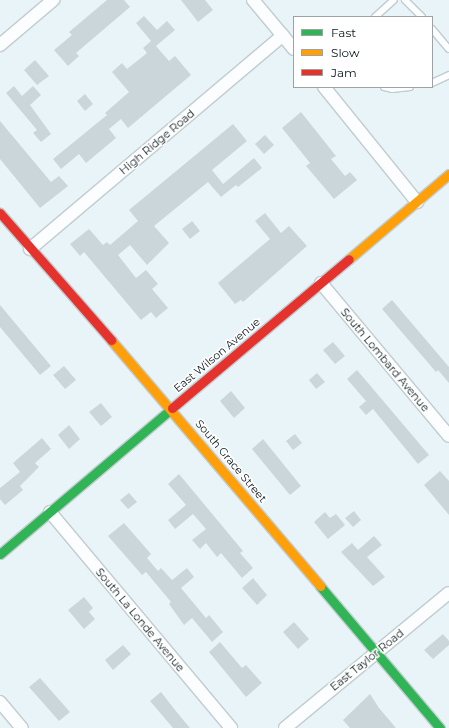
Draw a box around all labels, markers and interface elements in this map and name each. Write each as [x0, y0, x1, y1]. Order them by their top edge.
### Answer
legend [293, 16, 433, 88]
text: Fast [331, 25, 356, 40]
text: Slow [331, 45, 360, 60]
text: Jam [331, 65, 357, 80]
street label: High Ridge Road [117, 107, 197, 177]
street label: South Lombard Avenue [338, 306, 432, 414]
street label: East Wilson Avenue [171, 315, 263, 395]
street label: South Grace Street [193, 417, 269, 505]
street label: South La Londe Avenue [93, 566, 187, 674]
street label: East Taylor Road [328, 626, 406, 694]

